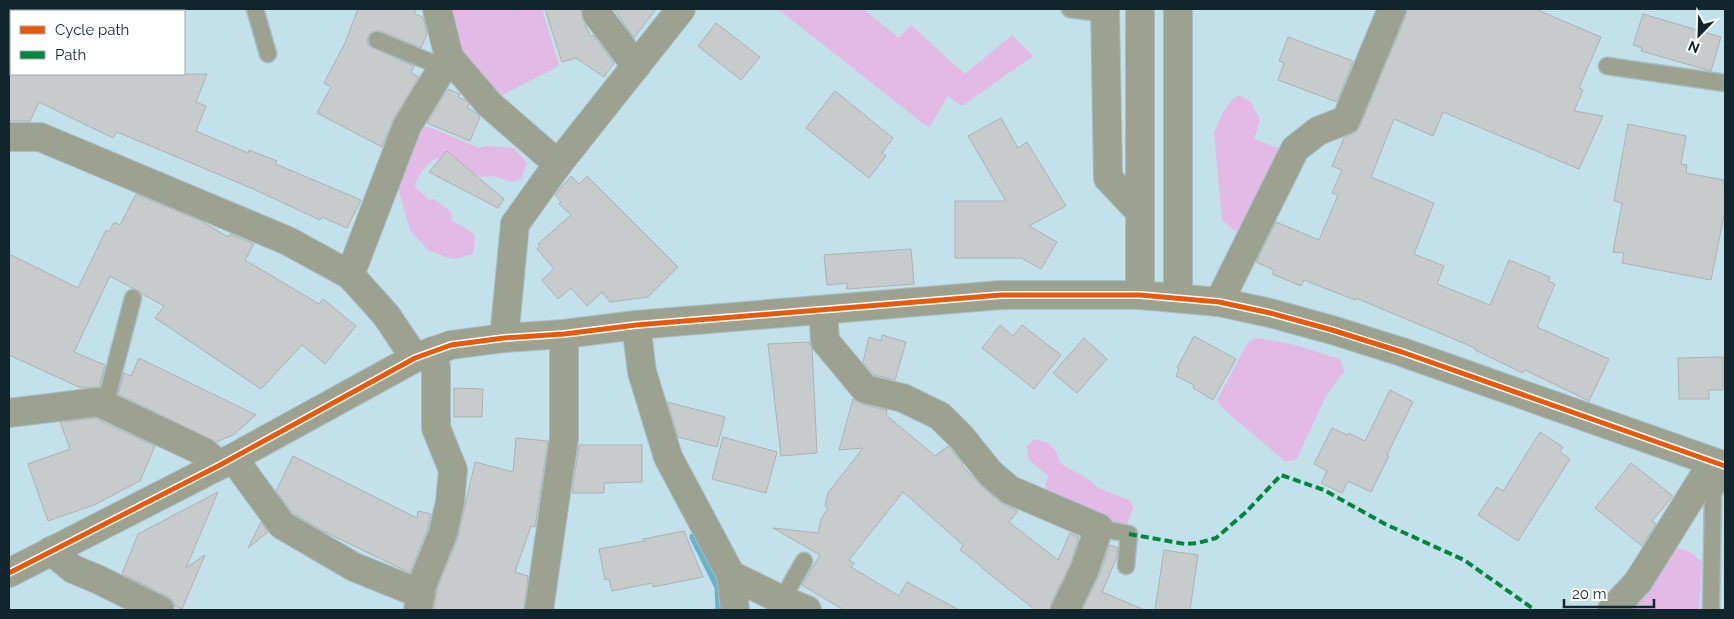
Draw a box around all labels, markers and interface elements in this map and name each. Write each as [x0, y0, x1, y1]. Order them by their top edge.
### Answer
legend [10, 10, 185, 75]
north arrow [1674, 10, 1724, 60]
text: Cycle path [55, 21, 129, 39]
text: N [1686, 38, 1702, 56]
text: Path [55, 46, 86, 64]
scale bar [1564, 576, 1654, 608]
text: 20 m [1572, 585, 1607, 603]

